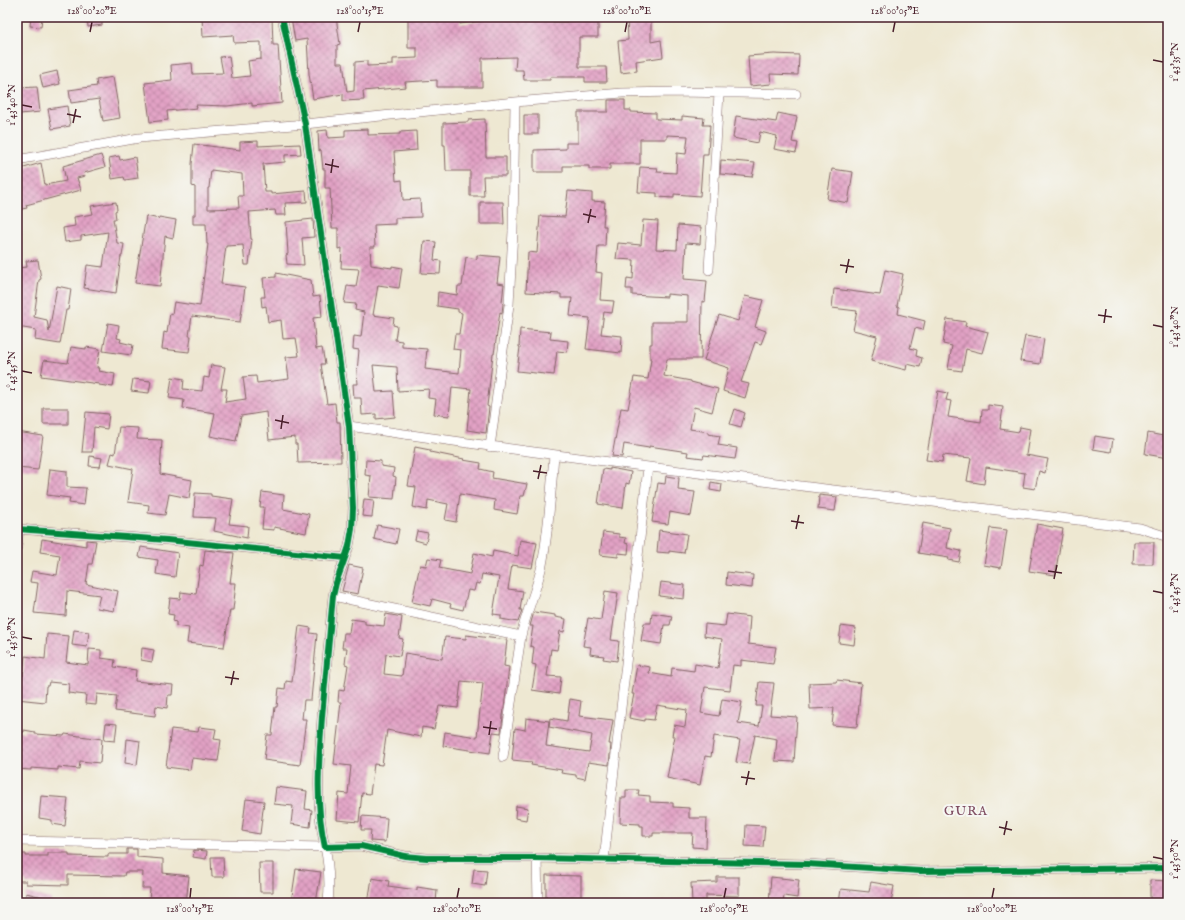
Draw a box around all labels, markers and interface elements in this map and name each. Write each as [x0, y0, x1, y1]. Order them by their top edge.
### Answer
text: 128°00'20"E [67, 5, 117, 18]
text: 128°00'15"E [336, 5, 384, 18]
text: 128°00'10"E [603, 5, 651, 18]
text: 128°00'05"E [871, 5, 919, 18]
text: 1°43'35"N [1169, 42, 1182, 82]
text: 1°43'40"N [6, 84, 19, 126]
text: 1°43'40"N [1169, 306, 1182, 348]
text: 1°43'45"N [6, 350, 19, 391]
text: 1°43'45"N [1169, 572, 1182, 613]
text: 1°43'50"N [6, 616, 19, 657]
district label: GURA [944, 803, 988, 820]
text: 1°43'50"N [1169, 838, 1182, 879]
text: 128°00'15"E [166, 903, 214, 916]
text: 128°00'10"E [433, 903, 481, 916]
text: 128°00'05"E [700, 903, 748, 916]
text: 128°00'00"E [967, 903, 1017, 916]

